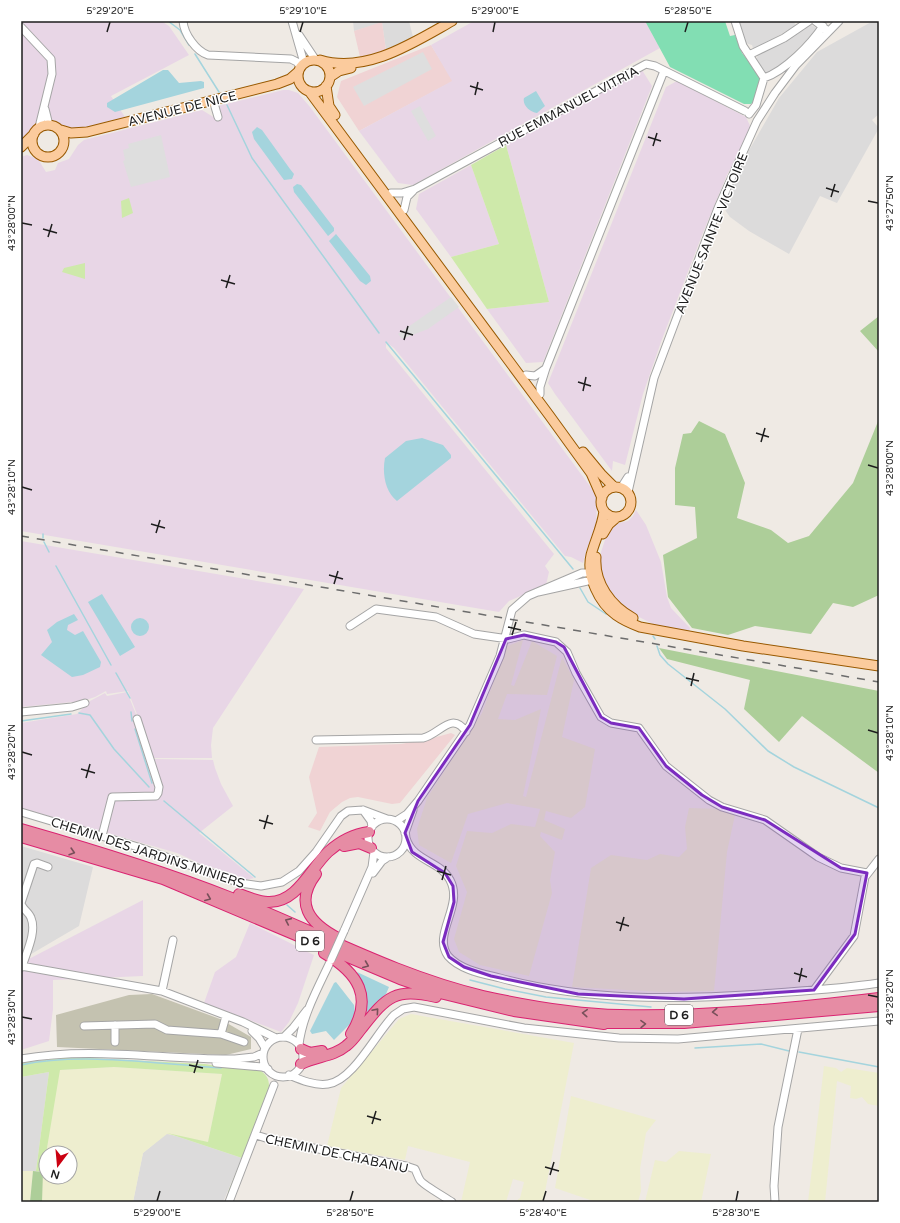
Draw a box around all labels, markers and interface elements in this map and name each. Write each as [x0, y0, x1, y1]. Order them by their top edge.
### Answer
text: 5°29'20"E [86, 5, 134, 17]
text: 5°29'10"E [279, 5, 327, 17]
text: 5°29'00"E [471, 5, 519, 17]
text: 5°28'50"E [664, 5, 712, 17]
street label: RUE EMMANUEL VITRIA [496, 63, 642, 151]
street label: AVENUE DE NICE [126, 88, 238, 130]
street label: AVENUE SAINTE-VICTOIRE [672, 150, 752, 316]
text: 43°27'50"N [884, 175, 896, 231]
text: 43°28'00"N [6, 195, 18, 251]
text: 43°28'00"N [884, 440, 896, 496]
text: 43°28'10"N [6, 459, 18, 515]
text: 43°28'10"N [884, 705, 896, 761]
text: 43°28'20"N [6, 724, 18, 780]
street label: CHEMIN DES JARDINS MINIERS [49, 814, 247, 892]
one-way arrow [68, 847, 75, 856]
one-way arrow [205, 893, 212, 901]
one-way arrow [284, 918, 292, 926]
road number: D 6 [296, 931, 324, 951]
one-way arrow [362, 960, 370, 968]
text: 43°28'20"N [884, 969, 896, 1025]
text: 43°28'30"N [6, 989, 18, 1045]
road number: D 6 [665, 1005, 693, 1025]
one-way arrow [582, 1008, 588, 1017]
one-way arrow [712, 1008, 718, 1017]
one-way arrow [372, 1009, 379, 1016]
one-way arrow [640, 1020, 646, 1028]
street label: CHEMIN DE CHABANU [264, 1131, 410, 1177]
north arrow [38, 1145, 78, 1185]
text: N [49, 1167, 61, 1182]
text: 5°29'00"E [133, 1207, 181, 1219]
text: 5°28'50"E [326, 1207, 374, 1219]
text: 5°28'40"E [519, 1207, 567, 1219]
text: 5°28'30"E [712, 1207, 760, 1219]

